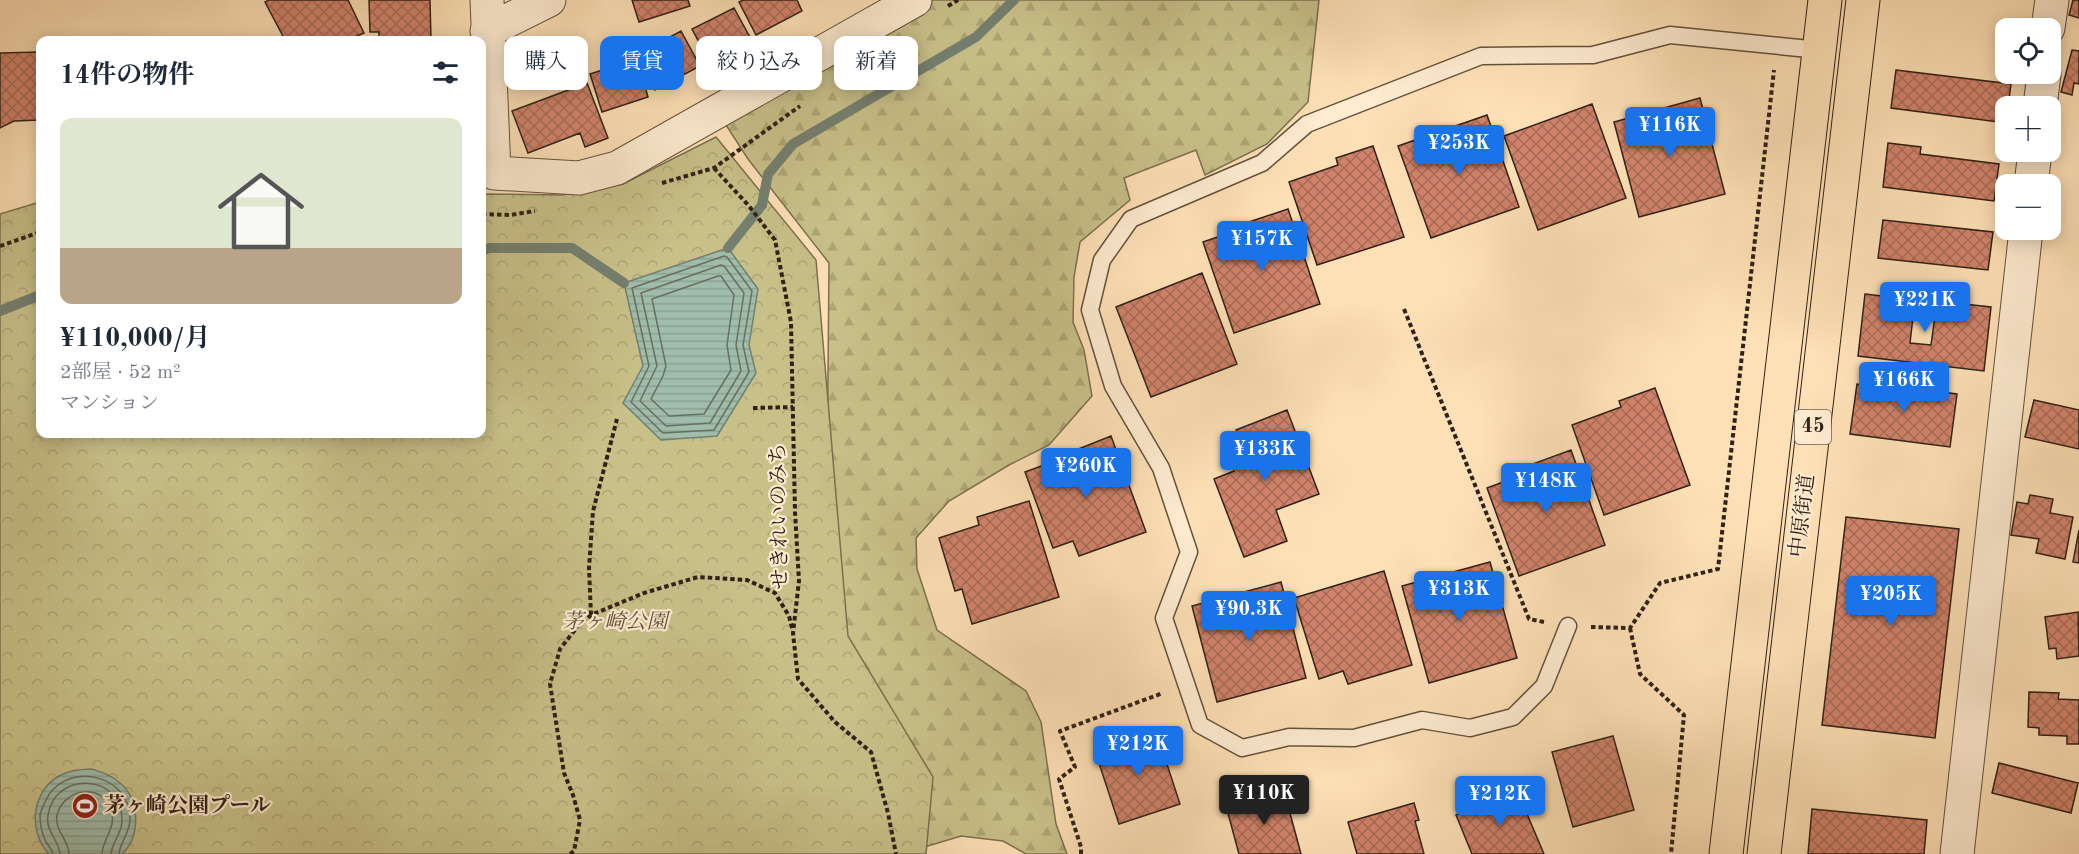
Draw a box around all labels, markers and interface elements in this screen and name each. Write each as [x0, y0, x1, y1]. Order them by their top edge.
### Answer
map controls [1995, 18, 2061, 240]
button: locate [1995, 18, 2061, 84]
chip: 購入 [504, 36, 588, 90]
chip: 賃貸 [600, 36, 684, 90]
chip: 絞り込み [696, 36, 822, 90]
chip: 新着 [834, 36, 918, 90]
icon: filters [429, 56, 462, 89]
text: 14件の物件 [60, 63, 194, 89]
button: + [1995, 96, 2061, 162]
pin: ¥116K [1628, 107, 1712, 158]
text: ¥116K [1639, 116, 1701, 136]
pin: ¥253K [1417, 125, 1501, 176]
text: ¥253K [1428, 134, 1490, 154]
icon: home [207, 157, 315, 265]
button: − [1995, 174, 2061, 240]
pin: ¥157K [1220, 221, 1304, 272]
text: ¥157K [1231, 230, 1293, 250]
pin: ¥221K [1883, 282, 1967, 333]
text: ¥221K [1894, 291, 1956, 311]
text: ¥110,000/月 [60, 326, 211, 352]
pin: ¥166K [1862, 362, 1946, 413]
text: 2部屋 · 52 m² [60, 363, 181, 383]
text: ¥166K [1873, 371, 1935, 391]
text: マンション [60, 394, 159, 414]
road number: 45 [1795, 410, 1831, 444]
pin: ¥133K [1223, 431, 1307, 482]
text: ¥133K [1234, 440, 1296, 460]
street label: せきれいのみち [767, 442, 792, 590]
pin: ¥260K [1044, 448, 1128, 499]
text: ¥260K [1055, 457, 1117, 477]
pin: ¥148K [1504, 463, 1588, 514]
text: ¥148K [1515, 472, 1577, 492]
street label: 中原街道 [1785, 473, 1819, 559]
pin: ¥313K [1417, 571, 1501, 622]
pin: ¥205K [1849, 576, 1933, 627]
text: ¥313K [1428, 580, 1490, 600]
text: ¥205K [1860, 585, 1922, 605]
pin: ¥90.3K [1200, 591, 1298, 642]
text: ¥90.3K [1215, 600, 1283, 620]
park label: 茅ヶ崎公園 [563, 610, 670, 633]
pin: ¥212K [1096, 726, 1180, 777]
text: ¥212K [1107, 735, 1169, 755]
pin: ¥110K [1222, 775, 1306, 826]
pin: ¥212K [1458, 776, 1542, 827]
text: ¥110K [1233, 784, 1295, 804]
text: ¥212K [1469, 785, 1531, 805]
sports icon: 茅ヶ崎公園プール [70, 791, 100, 821]
place label: 茅ヶ崎公園プール [104, 793, 271, 817]

